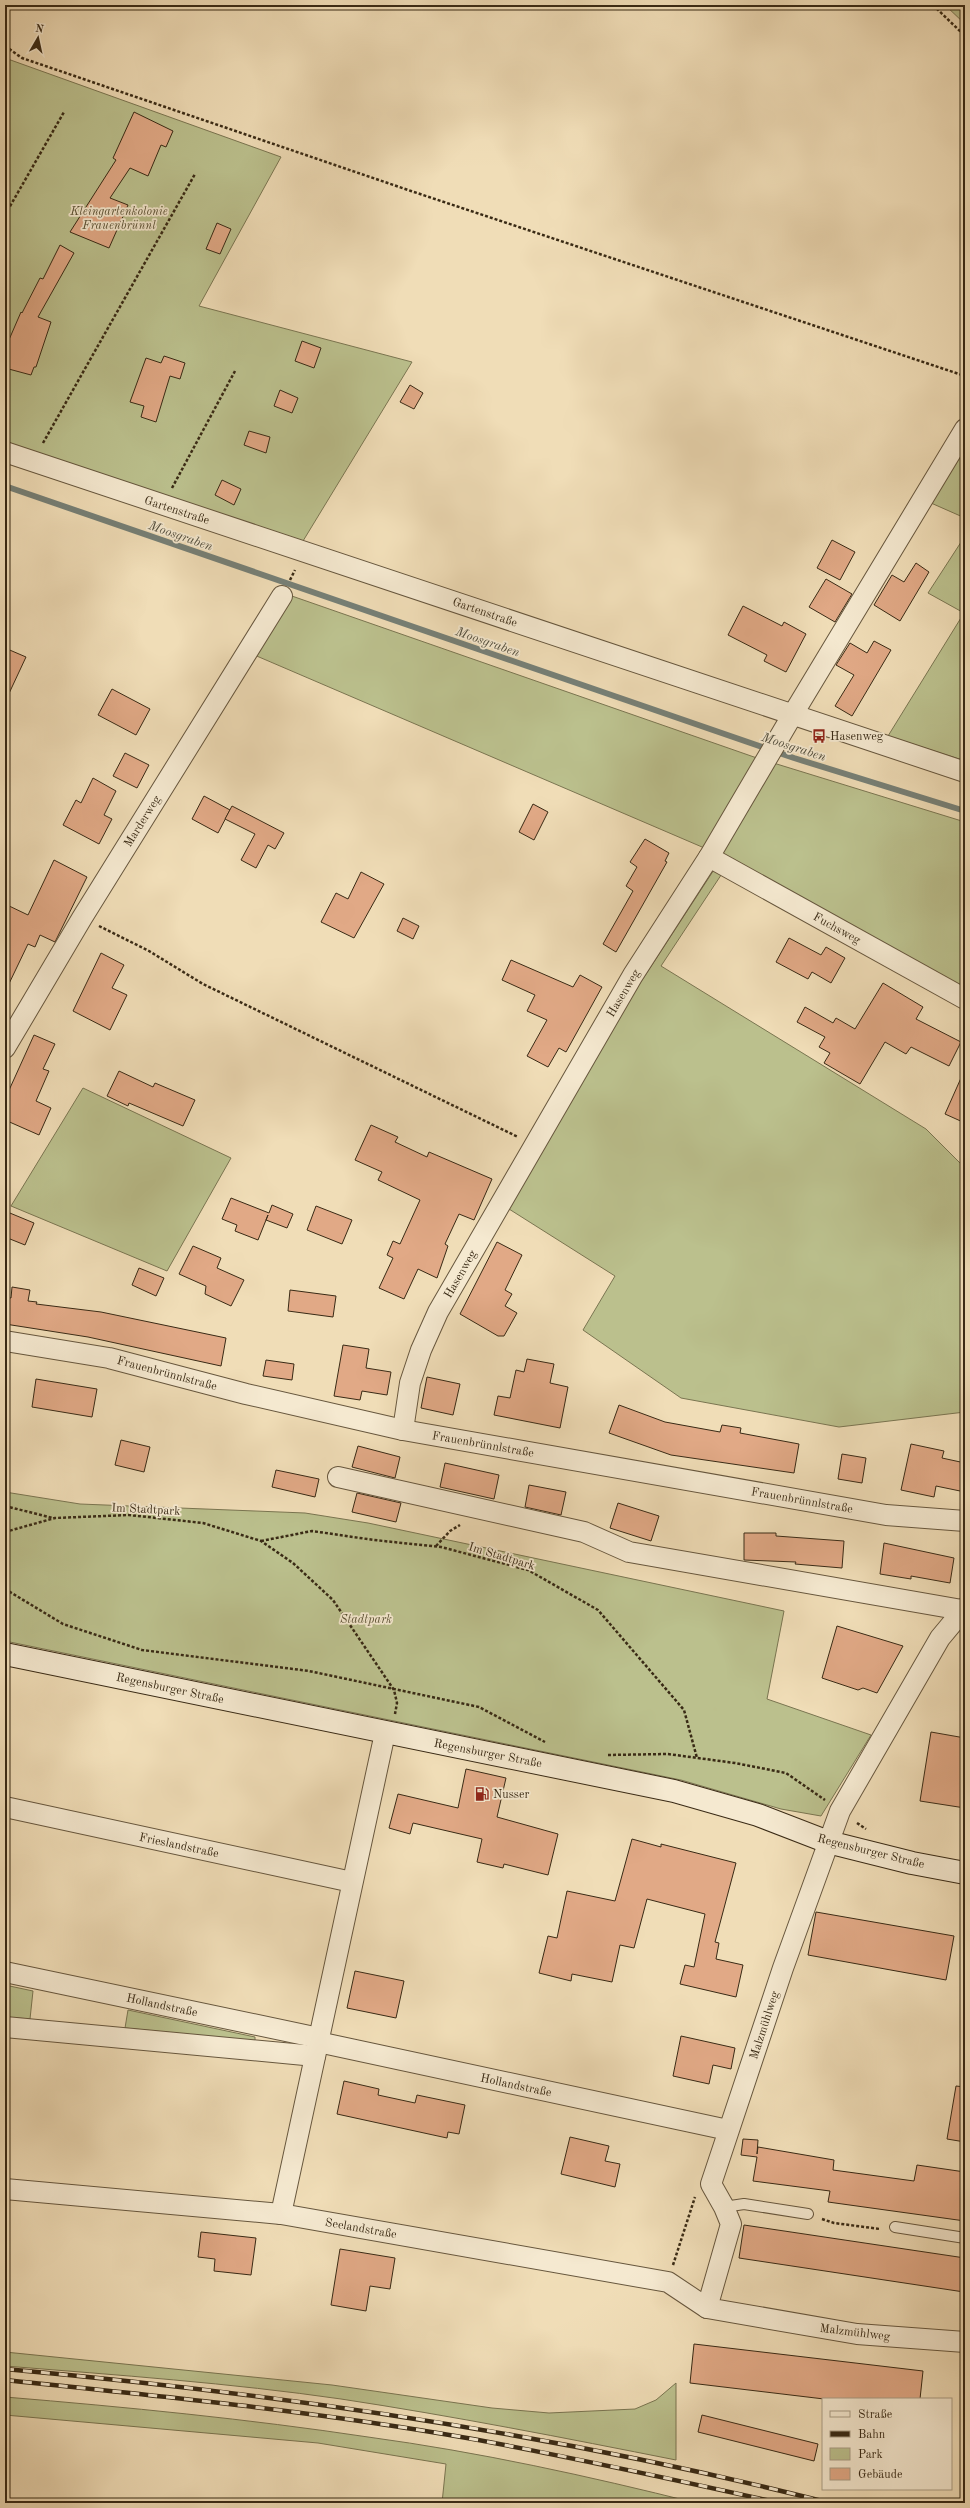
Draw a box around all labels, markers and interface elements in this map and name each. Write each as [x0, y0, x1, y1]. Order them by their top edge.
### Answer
north arrow [18, 18, 58, 58]
text: N [34, 24, 45, 36]
park label: Kleingartenkolonie Frauenbrünnl [69, 206, 168, 232]
street label: Gartenstraße [143, 495, 211, 527]
water label: Moosgraben [146, 519, 215, 554]
street label: Gartenstraße [451, 596, 519, 630]
water label: Moosgraben [453, 625, 522, 660]
bus stop icon: Hasenweg [811, 728, 827, 744]
water label: Moosgraben [759, 731, 828, 764]
place label: Hasenweg [830, 731, 884, 743]
street label: Marderweg [122, 793, 164, 849]
street label: Fuchsweg [811, 911, 863, 947]
street label: Hasenweg [605, 967, 643, 1019]
street label: Hasenweg [442, 1248, 480, 1301]
street label: Frauenbrünnlstraße [115, 1355, 219, 1393]
street label: Frauenbrünnlstraße [431, 1430, 535, 1460]
street label: Frauenbrünnlstraße [750, 1486, 854, 1516]
street label: Im Stadtpark [111, 1502, 181, 1518]
street label: Im Stadtpark [467, 1541, 536, 1573]
park label: Stadtpark [340, 1614, 392, 1626]
street label: Regensburger Straße [115, 1672, 225, 1706]
street label: Regensburger Straße [433, 1738, 543, 1770]
fuel station icon: Nusser [474, 1786, 490, 1802]
place label: Nusser [493, 1789, 530, 1801]
street label: Frieslandstraße [138, 1832, 220, 1860]
street label: Regensburger Straße [816, 1833, 926, 1871]
street label: Malzmühlweg [748, 1989, 782, 2061]
street label: Hollandstraße [125, 1993, 199, 2019]
street label: Hollandstraße [479, 2073, 553, 2099]
street label: Seelandstraße [324, 2217, 398, 2241]
street label: Malzmühlweg [819, 2323, 891, 2343]
legend [822, 2398, 952, 2490]
text: Straße [858, 2409, 893, 2421]
text: Bahn [858, 2429, 886, 2441]
text: Park [858, 2449, 883, 2461]
text: Gebäude [858, 2469, 903, 2481]

